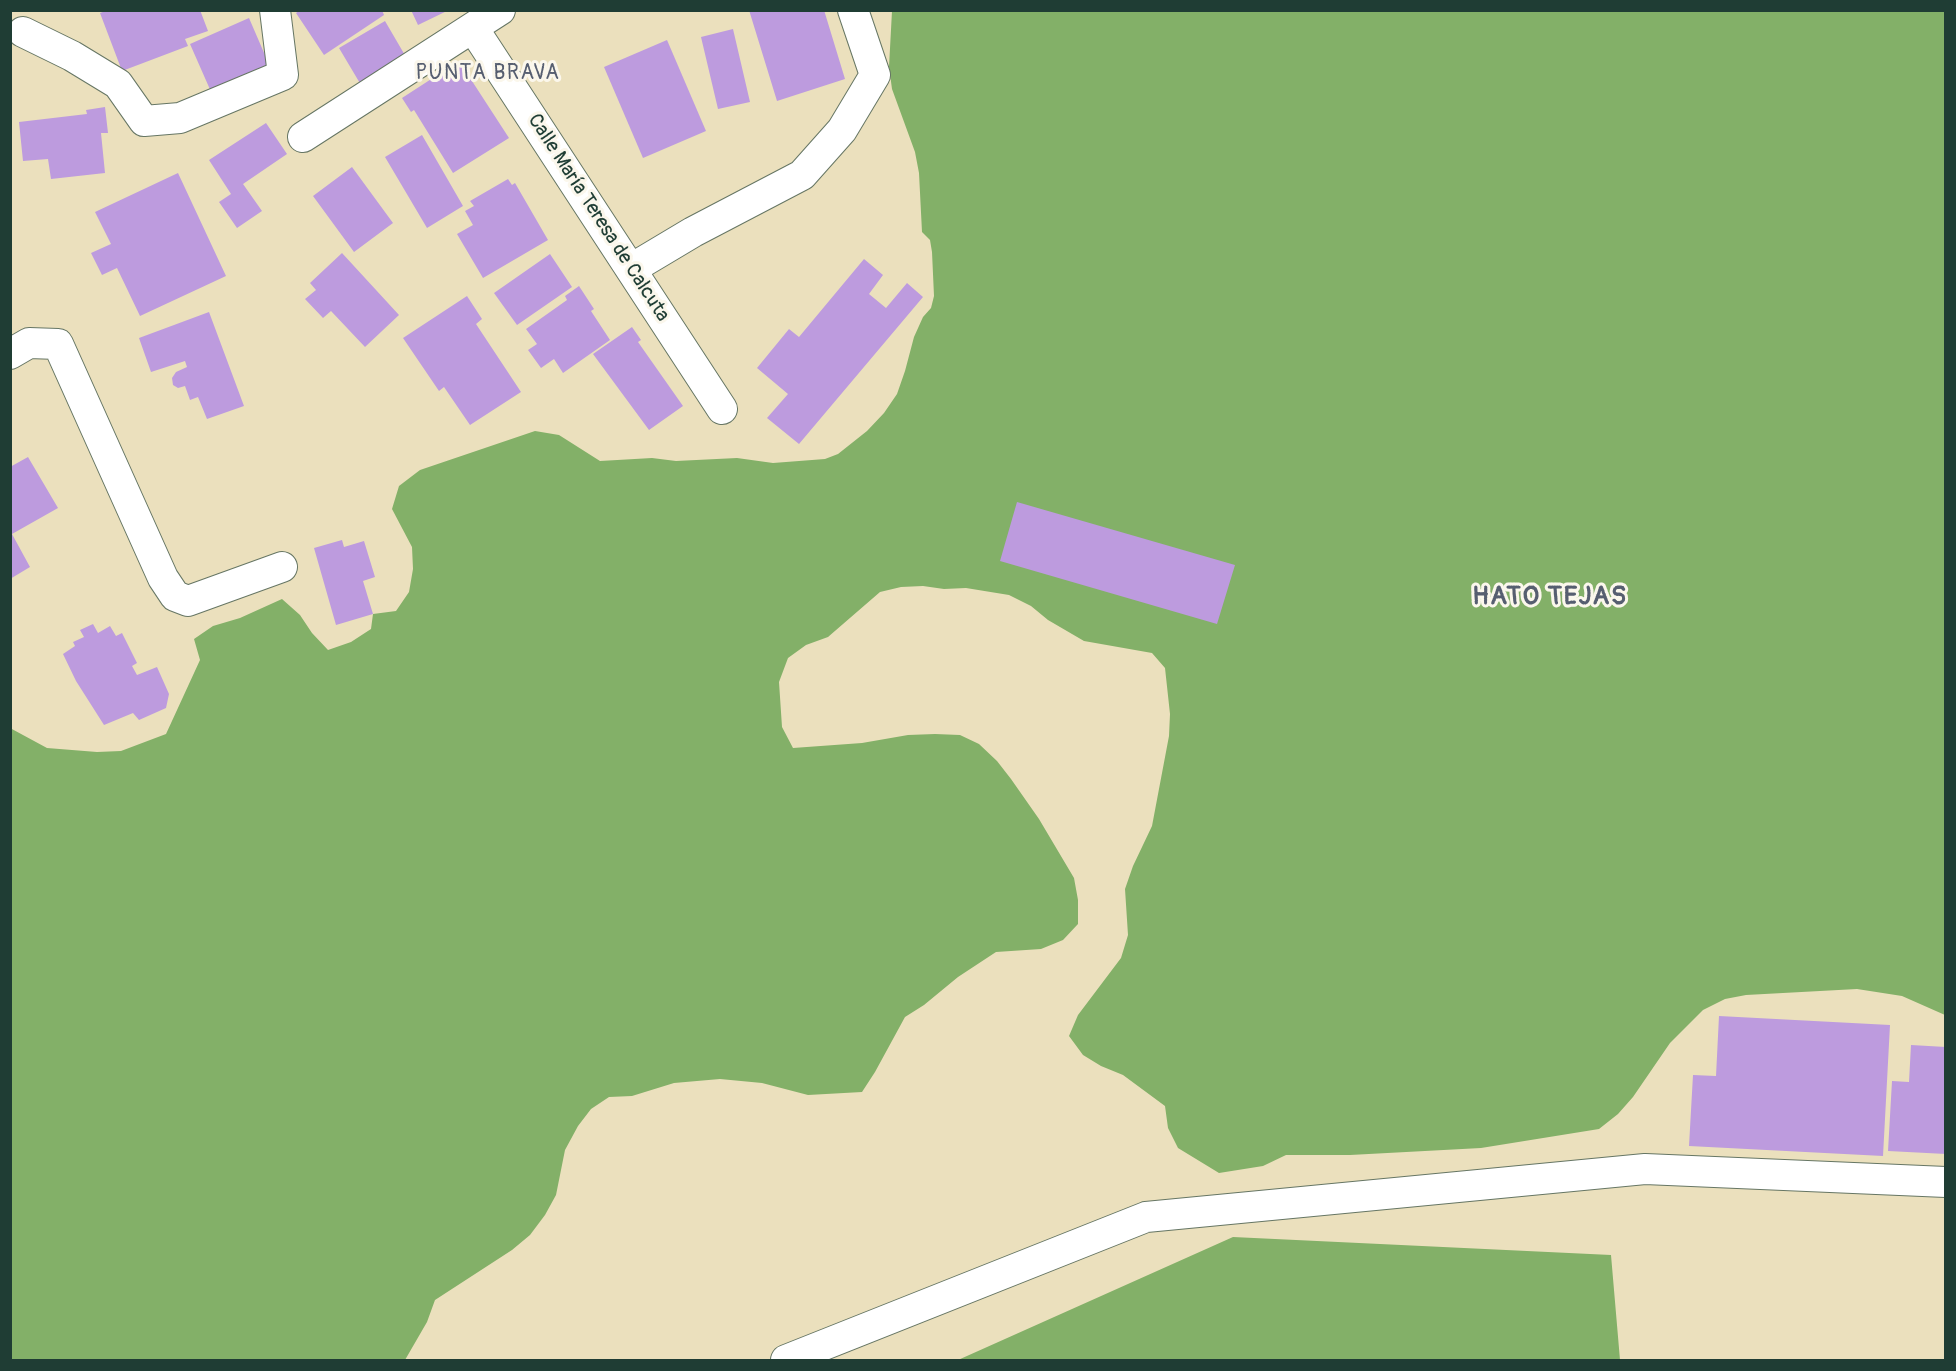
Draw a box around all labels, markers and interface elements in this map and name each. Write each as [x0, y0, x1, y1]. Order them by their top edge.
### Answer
district label: PUNTA BRAVA [416, 61, 560, 87]
street label: Calle María Teresa de Calcuta [522, 110, 674, 326]
district label: HATO TEJAS [1472, 581, 1628, 613]

